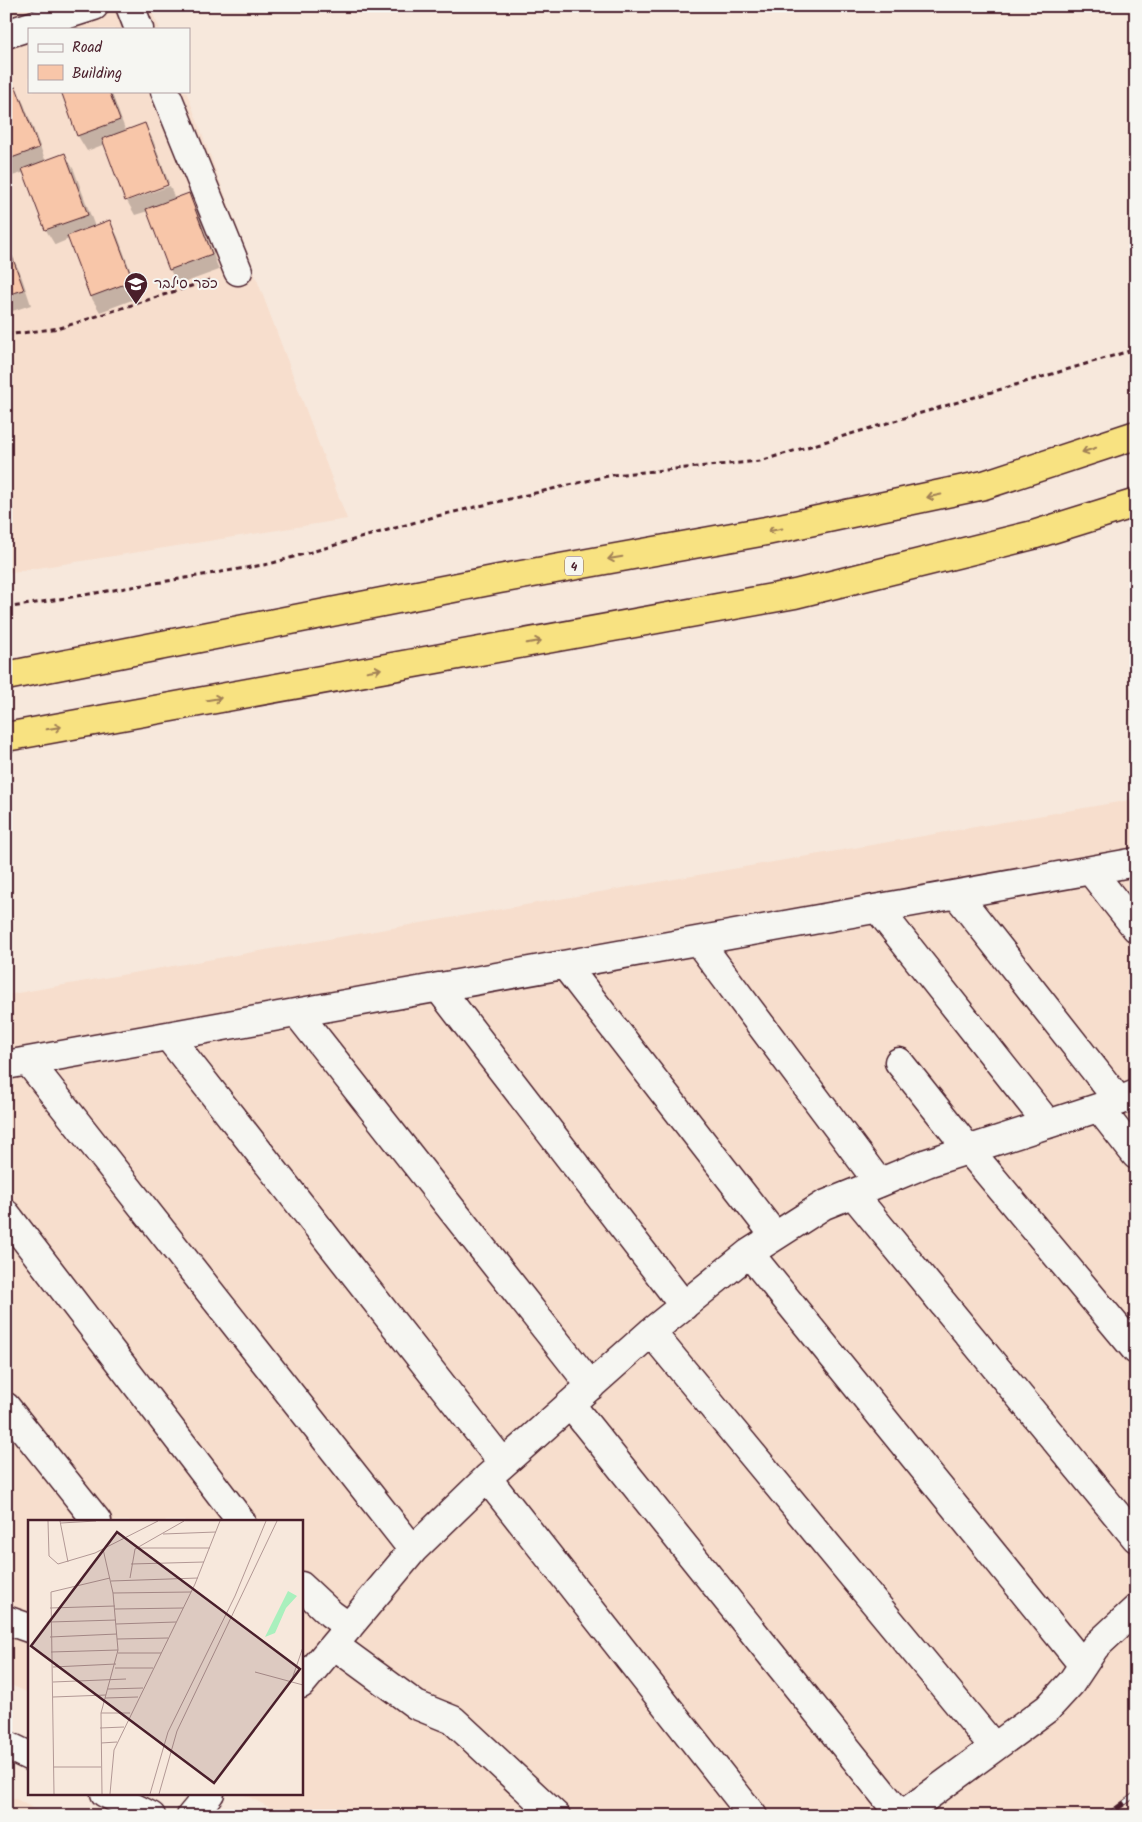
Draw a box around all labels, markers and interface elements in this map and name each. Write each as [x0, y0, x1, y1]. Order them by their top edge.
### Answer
legend [28, 28, 190, 92]
text: Road [72, 36, 103, 60]
text: Building [72, 62, 122, 86]
school or university icon: כפר סילבר [123, 271, 149, 305]
place label: כפר סילבר [154, 273, 218, 295]
one-way arrow [1082, 446, 1098, 455]
one-way arrow [926, 491, 942, 501]
one-way arrow [767, 525, 783, 535]
one-way arrow [607, 554, 623, 564]
road number: 4 [565, 556, 583, 576]
one-way arrow [526, 636, 542, 646]
one-way arrow [366, 665, 382, 675]
one-way arrow [206, 693, 222, 703]
one-way arrow [46, 722, 62, 732]
inset map [28, 1520, 302, 1794]

